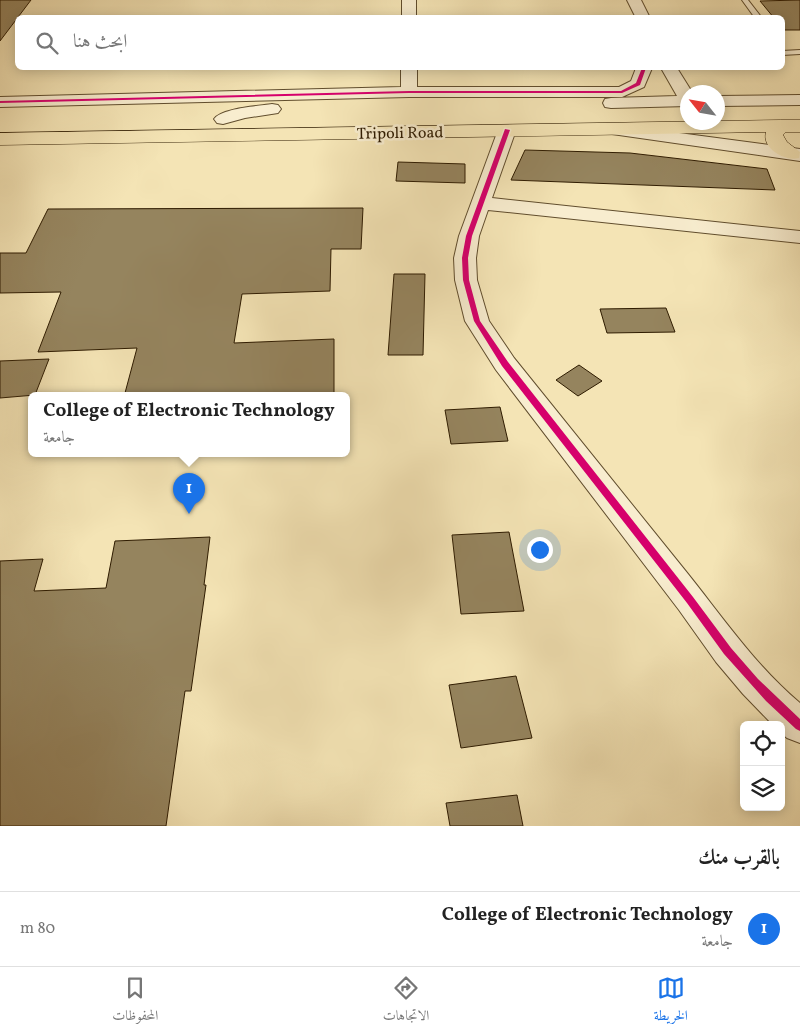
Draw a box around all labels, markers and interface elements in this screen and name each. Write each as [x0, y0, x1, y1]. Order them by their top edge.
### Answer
search box [15, 15, 785, 70]
icon: search [33, 29, 61, 57]
text: ابحث هنا [73, 29, 127, 55]
north arrow [680, 85, 725, 130]
street label: Tripoli Road [356, 122, 444, 146]
popup [28, 392, 350, 457]
text: College of Electronic Technology [43, 398, 335, 424]
text: جامعة [43, 427, 75, 449]
pin: 1 [173, 473, 205, 514]
your location [527, 537, 553, 563]
map controls [740, 721, 785, 811]
button: locate [740, 721, 785, 766]
button: layers [740, 766, 785, 811]
text: بالقرب منك [698, 844, 780, 873]
text: College of Electronic Technology [442, 902, 733, 928]
text: 80 m [20, 918, 55, 940]
text: 1 [761, 918, 767, 940]
text: جامعة [701, 931, 733, 953]
tab: المحفوظات [112, 974, 158, 1029]
tab: الاتجاهات [383, 974, 429, 1029]
tab: الخريطة [654, 974, 688, 1029]

